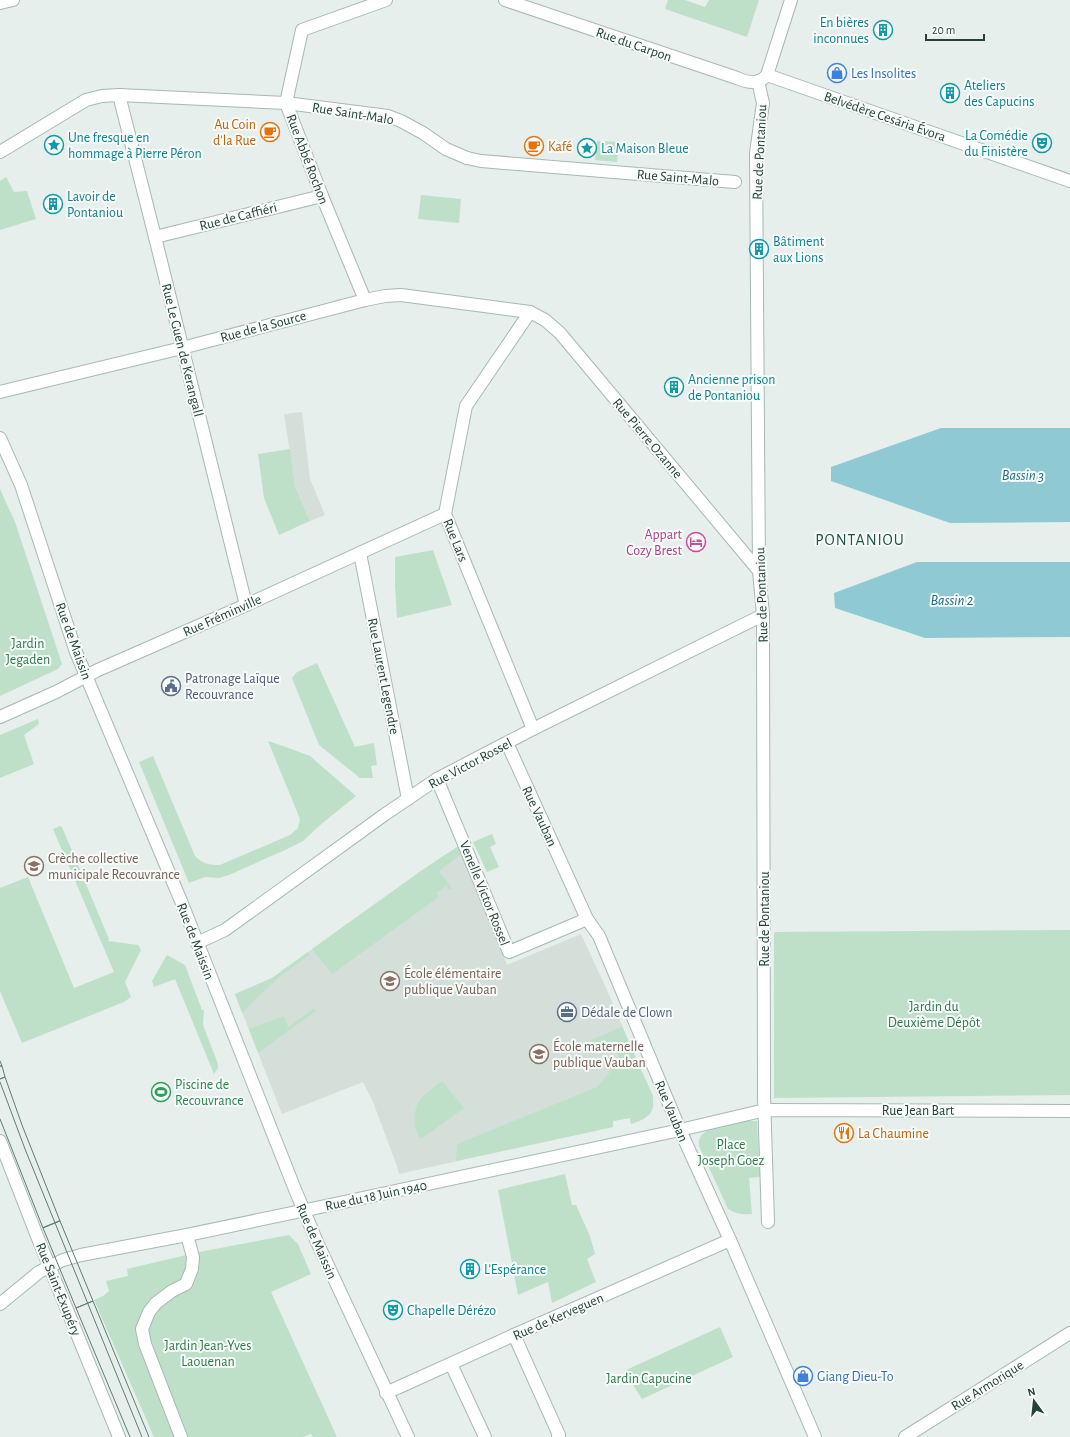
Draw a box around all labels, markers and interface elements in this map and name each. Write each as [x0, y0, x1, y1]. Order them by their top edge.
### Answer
place label: En bières inconnues [813, 16, 869, 46]
scale bar [926, 16, 984, 42]
building icon: En bières inconnues [872, 19, 894, 41]
text: 20 m [932, 24, 955, 36]
street label: Rue du Carpon [594, 25, 673, 64]
shop icon: Les Insolites [826, 62, 848, 84]
place label: Les Insolites [851, 67, 916, 81]
place label: Ateliers des Capucins [964, 79, 1034, 109]
building icon: Ateliers des Capucins [939, 82, 961, 104]
street label: Belvédère Cesária Évora [822, 87, 949, 145]
street label: Rue Saint-Malo [311, 101, 395, 127]
street label: Rue de Pontaniou [751, 104, 769, 200]
street label: Rue Abbé Rochon [283, 112, 331, 206]
place label: Au Coin d'la Rue [213, 118, 256, 148]
cafe icon: Au Coin d'la Rue [259, 121, 281, 143]
place label: La Comédie du Finistère [964, 129, 1028, 159]
place label: Une fresque en hommage à Pierre Péron [68, 131, 202, 161]
theatre icon: La Comédie du Finistère [1031, 132, 1053, 154]
place icon: Une fresque en hommage à Pierre Péron [43, 134, 65, 156]
cafe icon: Kafé [523, 135, 545, 157]
place icon: La Maison Bleue [576, 137, 598, 159]
place label: Kafé [548, 140, 572, 154]
place label: La Maison Bleue [601, 142, 689, 156]
street label: Rue Saint-Malo [636, 167, 720, 189]
place label: Lavoir de Pontaniou [67, 190, 123, 220]
building icon: Lavoir de Pontaniou [42, 193, 64, 215]
street label: Rue de Caffiéri [198, 201, 278, 233]
place label: Bâtiment aux Lions [773, 235, 825, 265]
building icon: Bâtiment aux Lions [748, 238, 770, 260]
street label: Rue Le Guen de Kerangall [159, 282, 205, 418]
street label: Rue de la Source [219, 309, 308, 345]
place label: Ancienne prison de Pontaniou [688, 373, 776, 403]
building icon: Ancienne prison de Pontaniou [663, 376, 685, 398]
street label: Rue Pierre Ozanne [610, 396, 685, 481]
water label: Bassin 3 [1002, 468, 1044, 483]
street label: Rue Lars [440, 517, 470, 564]
place label: Appart Cozy Brest [626, 528, 683, 558]
hotel icon: Appart Cozy Brest [685, 531, 707, 553]
district label: PONTANIOU [815, 532, 905, 548]
street label: Rue de Pontaniou [753, 547, 771, 643]
street label: Rue Fréminville [181, 592, 264, 639]
water label: Bassin 2 [931, 593, 974, 608]
street label: Rue de Maissin [53, 601, 94, 682]
street label: Rue Laurent Legendre [365, 617, 401, 736]
park label: Jardin Jegaden [6, 637, 50, 667]
place label: Patronage Laïque Recouvrance [185, 672, 280, 702]
public building icon: Patronage Laïque Recouvrance [160, 675, 182, 697]
street label: Rue Victor Rossel [426, 736, 515, 792]
street label: Rue Vauban [519, 784, 559, 849]
street label: Venelle Victor Rossel [457, 839, 512, 948]
place label: Crèche collective municipale Recouvrance [48, 852, 180, 882]
school or university icon: Crèche collective municipale Recouvrance [23, 855, 45, 877]
street label: Rue de Pontaniou [758, 871, 772, 967]
street label: Rue de Maissin [174, 901, 216, 982]
place label: École élémentaire publique Vauban [404, 964, 501, 997]
school or university icon: École élémentaire publique Vauban [379, 970, 401, 992]
park label: Jardin du Deuxième Dépôt [888, 1000, 981, 1030]
office icon: Dédale de Clown [556, 1001, 578, 1023]
place label: Dédale de Clown [581, 1006, 673, 1020]
place label: École maternelle publique Vauban [553, 1037, 646, 1070]
school or university icon: École maternelle publique Vauban [528, 1043, 550, 1065]
place label: Piscine de Recouvrance [175, 1078, 244, 1108]
street label: Rue Vauban [652, 1079, 690, 1144]
sports icon: Piscine de Recouvrance [150, 1081, 172, 1103]
street label: Rue Jean Bart [882, 1104, 955, 1118]
restaurant icon: La Chaumine [833, 1122, 855, 1144]
place label: La Chaumine [858, 1127, 929, 1141]
park label: Place Joseph Goez [698, 1138, 764, 1168]
street label: Rue du 18 Juin 1940 [324, 1178, 428, 1214]
street label: Rue de Maissin [293, 1201, 339, 1281]
street label: Rue Saint-Exupéry [33, 1241, 83, 1338]
building icon: L’Espérance [459, 1258, 481, 1280]
place label: L’Espérance [484, 1263, 546, 1277]
street label: Rue de Kerveguen [511, 1291, 606, 1343]
theatre icon: Chapelle Dérézo [382, 1299, 404, 1321]
place label: Chapelle Dérézo [407, 1304, 496, 1318]
park label: Jardin Jean-Yves Laouenan [165, 1339, 251, 1369]
street label: Rue Armorique [949, 1358, 1026, 1414]
shop icon: Giang Dieu-To [792, 1365, 814, 1387]
place label: Giang Dieu-To [817, 1370, 894, 1384]
park label: Jardin Capucine [606, 1372, 692, 1386]
north arrow [1014, 1381, 1054, 1421]
text: N [1026, 1386, 1037, 1398]

